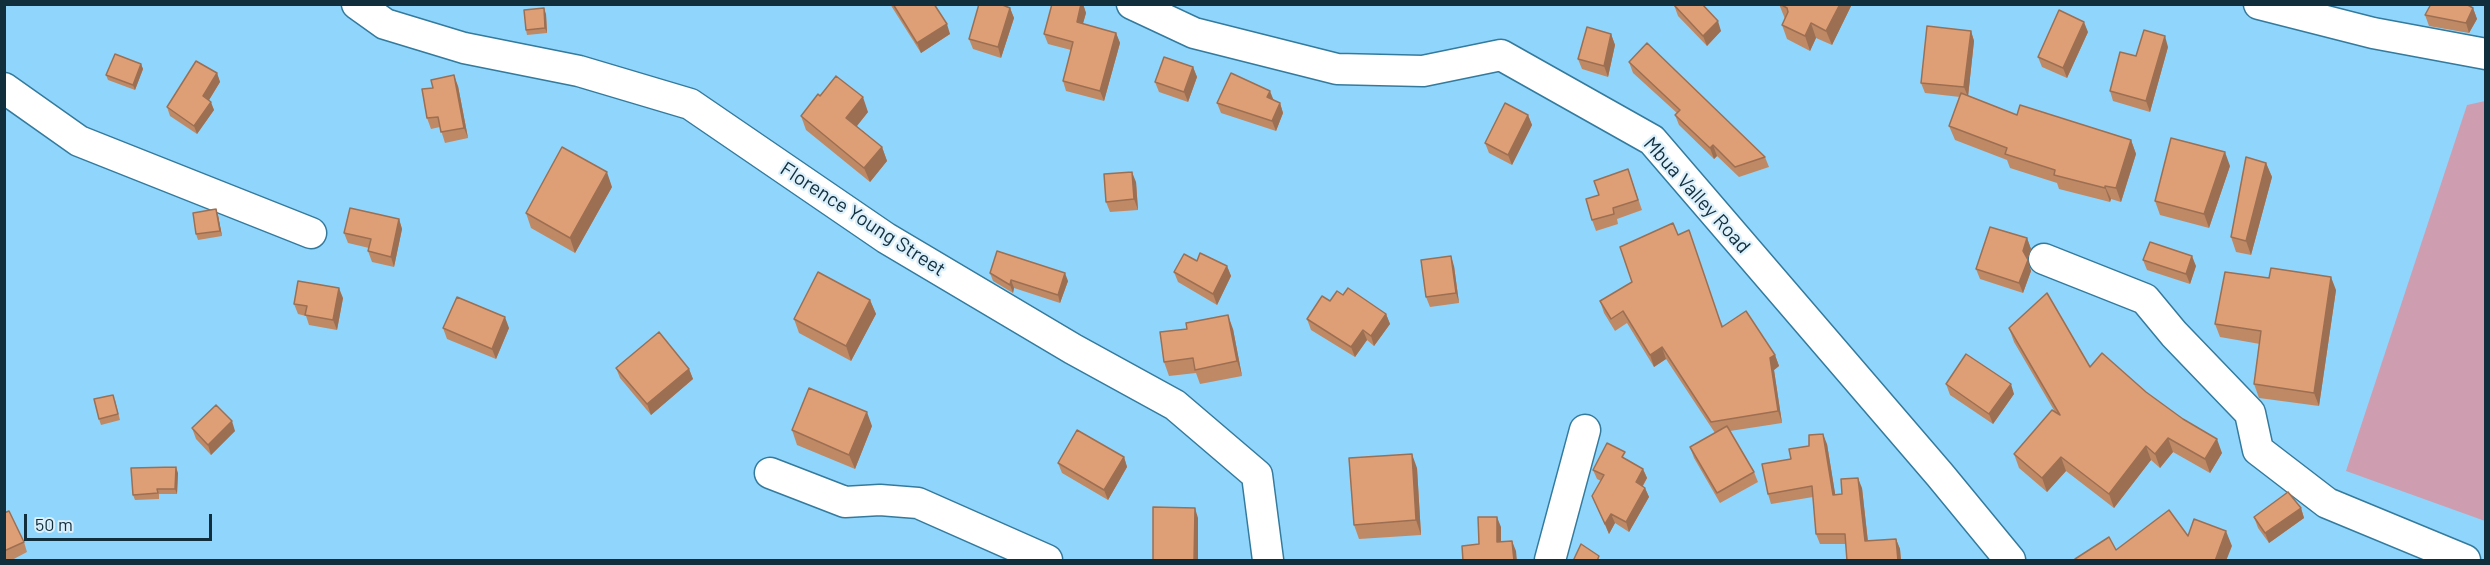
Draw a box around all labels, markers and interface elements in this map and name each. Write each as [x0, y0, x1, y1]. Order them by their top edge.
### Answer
street label: Mbua Valley Road [1638, 132, 1756, 258]
street label: Florence Young Street [776, 157, 950, 281]
scale bar [27, 502, 214, 540]
text: 50 m [35, 513, 73, 535]

